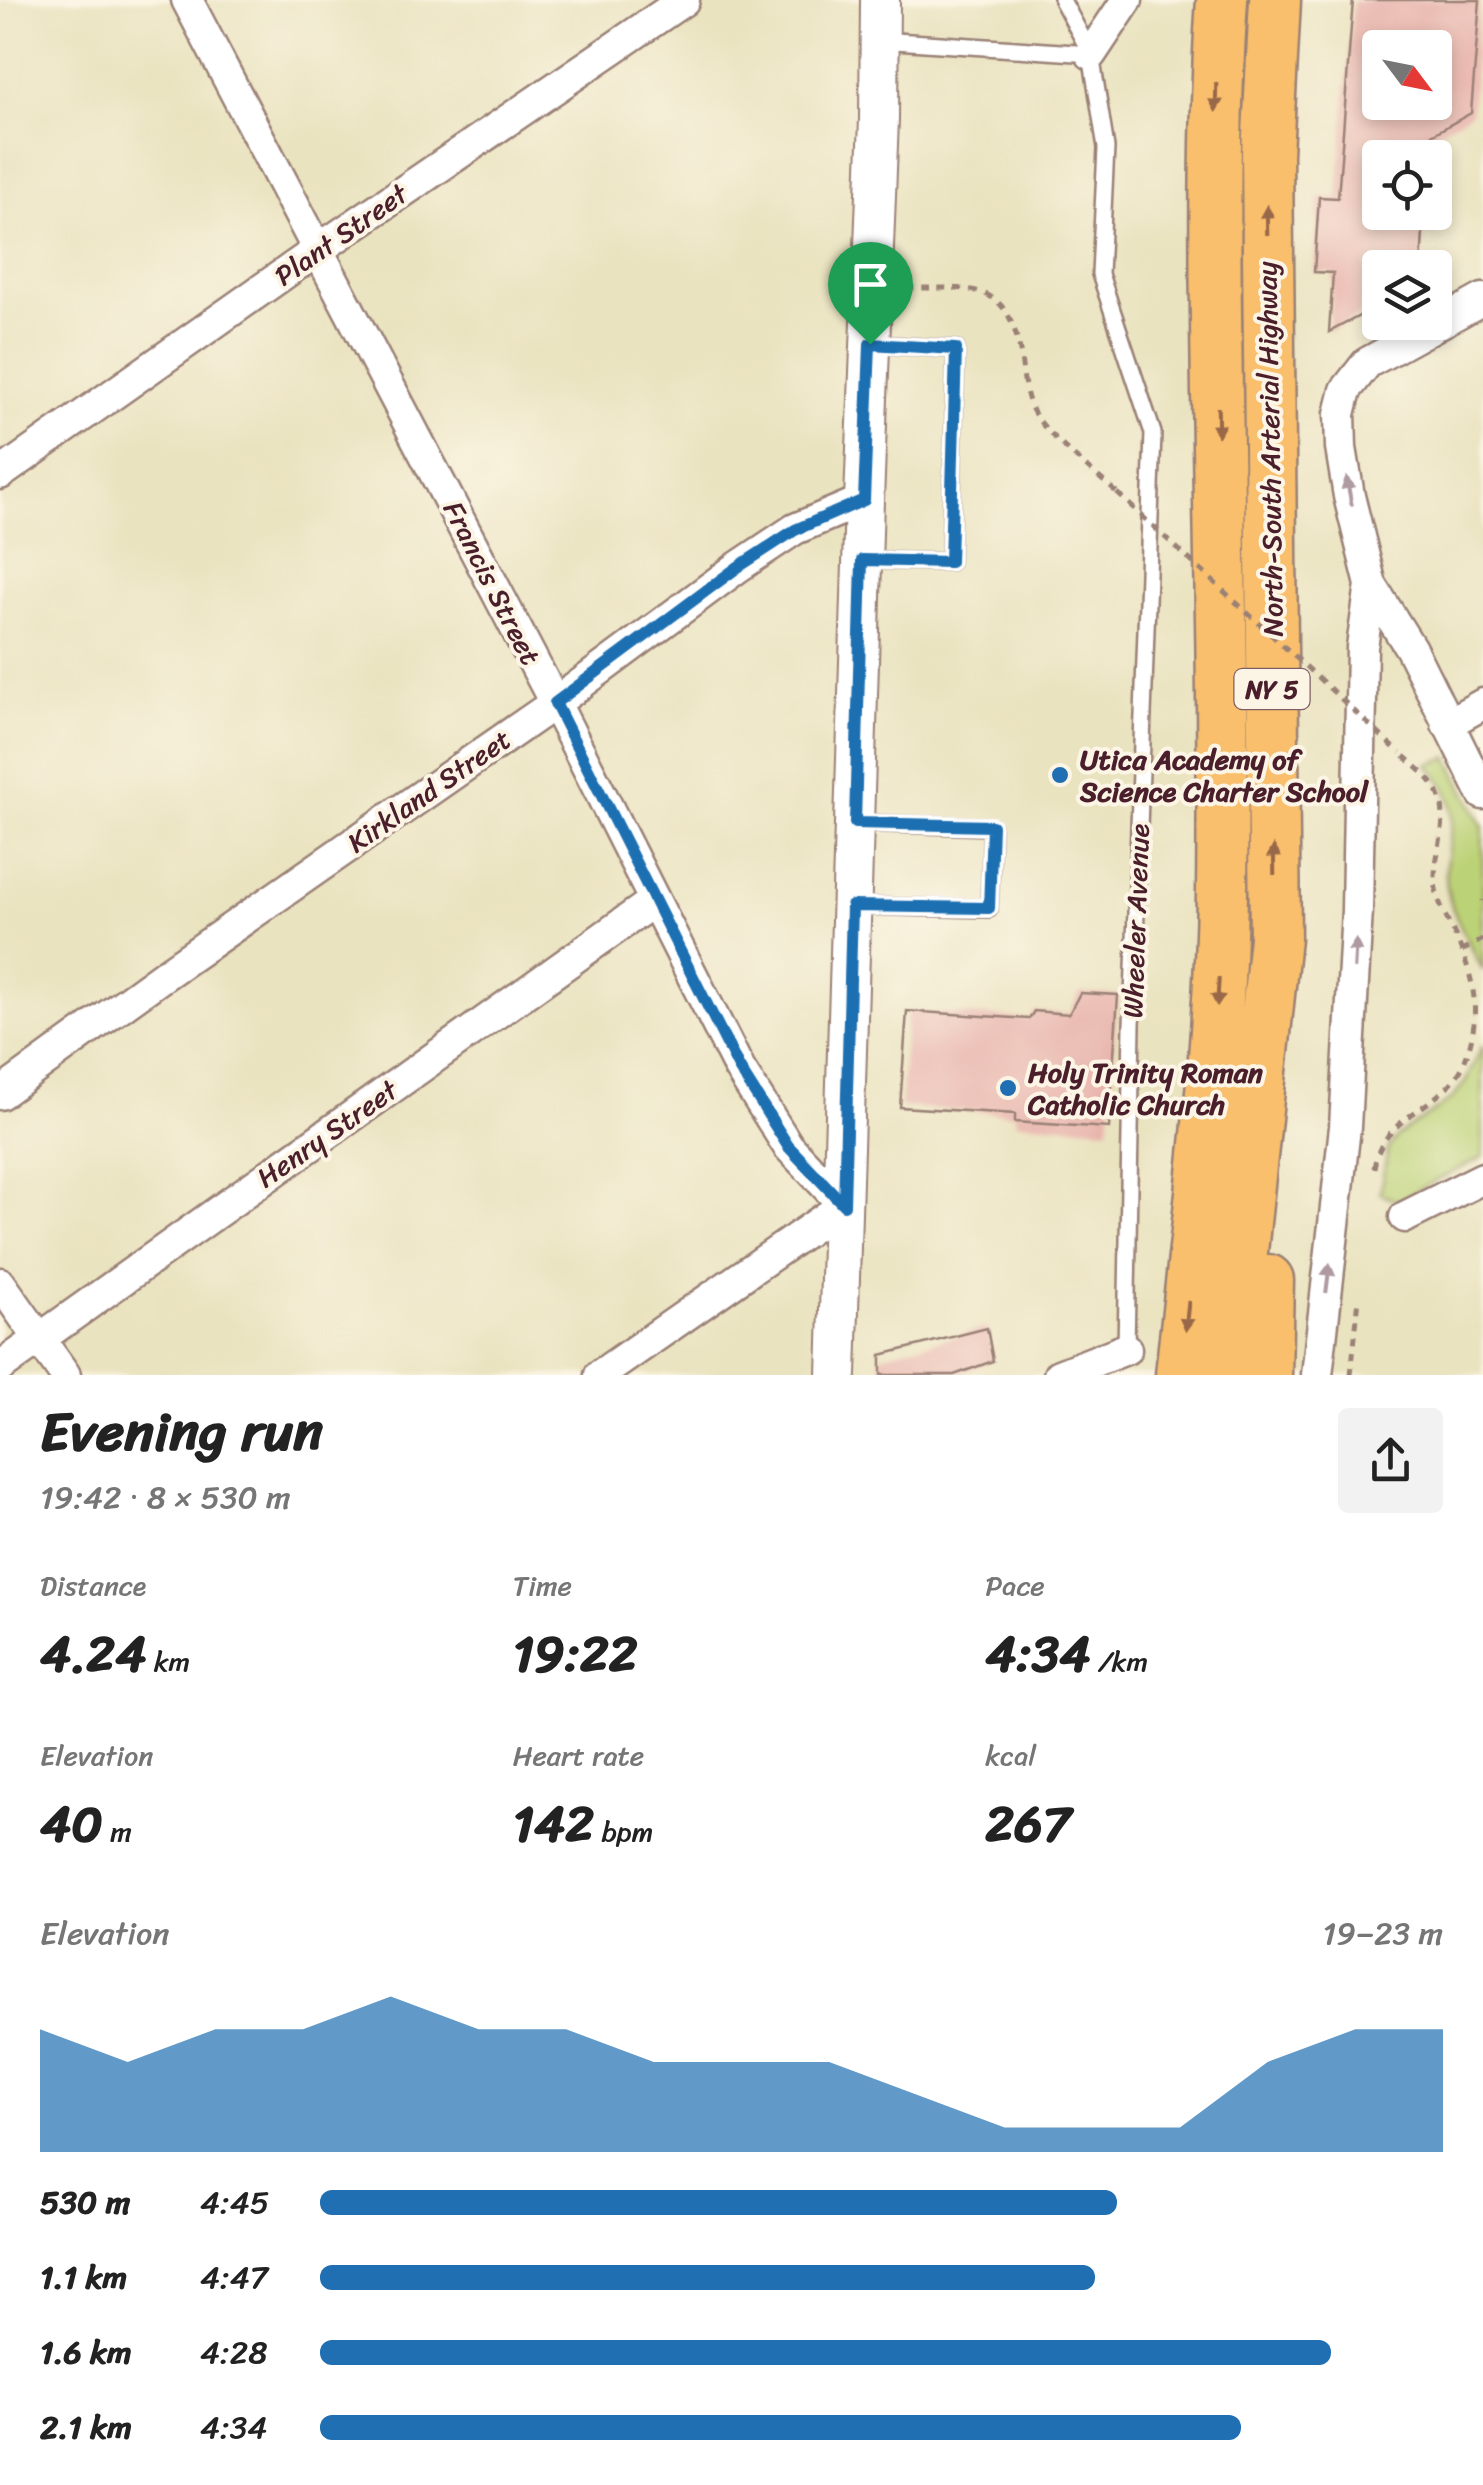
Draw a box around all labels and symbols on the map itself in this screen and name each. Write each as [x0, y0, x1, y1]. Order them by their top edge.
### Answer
north arrow [1362, 30, 1452, 120]
one-way arrow [1208, 82, 1224, 114]
street label: Plant Street [264, 170, 420, 299]
one-way arrow [1259, 203, 1275, 235]
pin [828, 242, 913, 345]
street label: North-South Arterial Highway [1242, 260, 1298, 637]
one-way arrow [1210, 407, 1226, 439]
one-way arrow [1340, 475, 1356, 506]
street label: Francis Street [429, 492, 555, 674]
road number: NY 5 [1234, 669, 1310, 709]
street label: Kirkland Street [336, 716, 522, 866]
place label: Utica Academy of Science Charter School [1079, 735, 1369, 816]
marker: Utica Academy of Science Charter School [1049, 764, 1071, 786]
street label: Wheeler Avenue [1108, 823, 1164, 1019]
one-way arrow [1266, 843, 1282, 875]
one-way arrow [1347, 938, 1363, 970]
one-way arrow [1209, 977, 1225, 1009]
place label: Holy Trinity Roman Catholic Church [1027, 1048, 1264, 1129]
street label: Henry Street [246, 1066, 410, 1201]
marker: Holy Trinity Roman Catholic Church [997, 1077, 1019, 1099]
one-way arrow [1320, 1262, 1336, 1294]
one-way arrow [1179, 1300, 1195, 1332]

